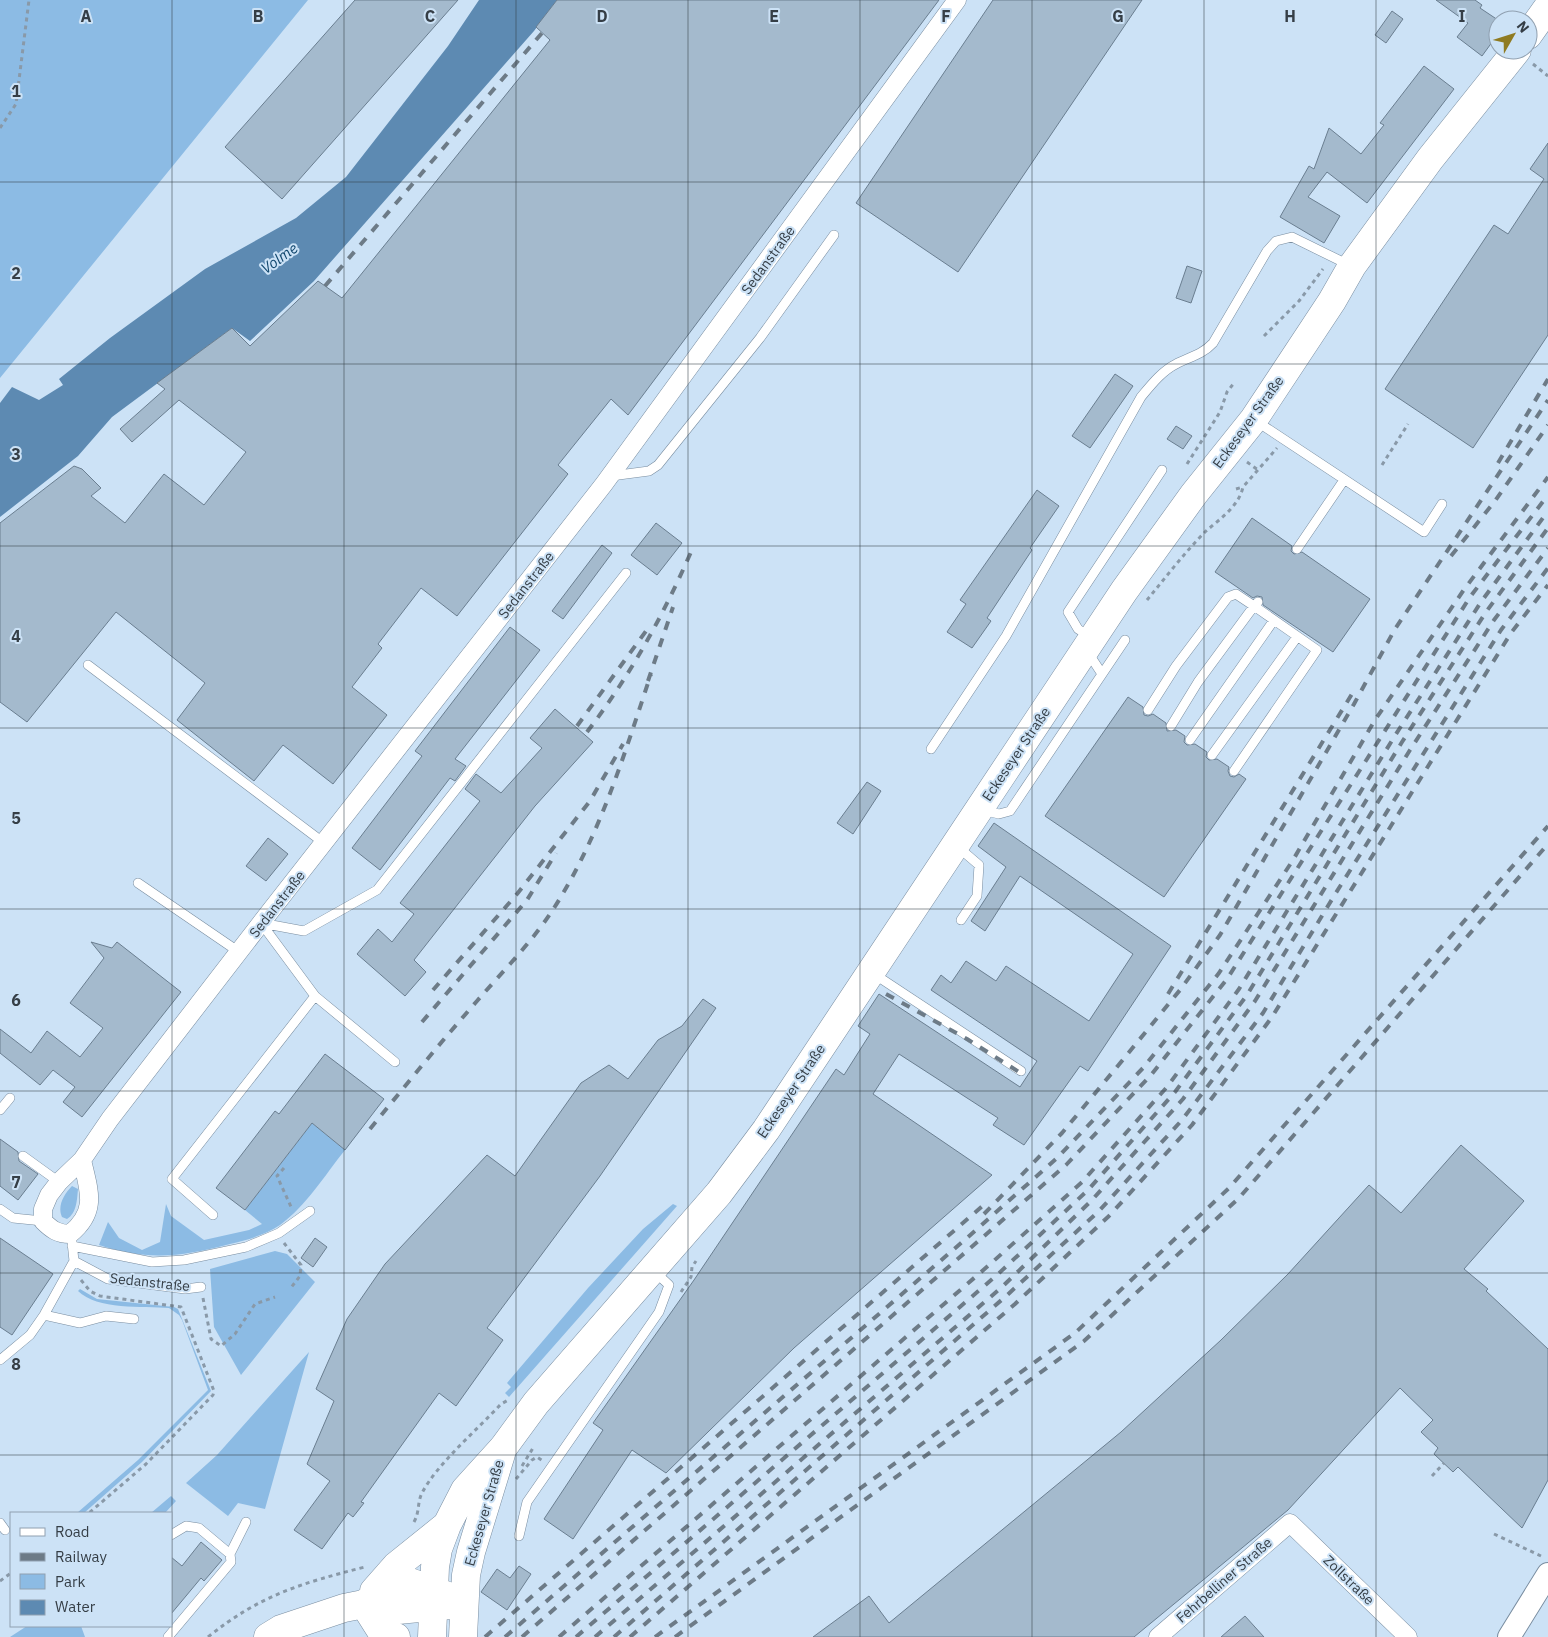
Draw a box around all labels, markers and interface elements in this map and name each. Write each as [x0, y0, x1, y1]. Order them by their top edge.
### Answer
text: A [81, 6, 92, 26]
text: B [253, 6, 264, 26]
text: C [425, 6, 435, 26]
text: D [596, 6, 608, 26]
text: E [769, 6, 779, 26]
text: F [941, 6, 951, 26]
text: G [1112, 6, 1124, 26]
text: H [1284, 6, 1296, 26]
text: I [1459, 6, 1466, 26]
north arrow [1488, 10, 1538, 60]
text: N [1513, 17, 1533, 36]
text: 1 [11, 81, 21, 101]
street label: Sedanstraße [737, 222, 799, 298]
water label: Volme [257, 238, 301, 278]
text: 2 [11, 263, 21, 283]
street label: Eckeseyer Straße [1209, 372, 1288, 472]
text: 3 [11, 444, 21, 464]
street label: Sedanstraße [494, 548, 558, 622]
text: 4 [11, 626, 21, 646]
street label: Eckeseyer Straße [978, 703, 1054, 804]
text: 5 [11, 808, 21, 828]
street label: Sedanstraße [245, 867, 309, 941]
text: 6 [11, 990, 21, 1010]
street label: Eckeseyer Straße [753, 1040, 829, 1141]
text: 7 [11, 1172, 21, 1192]
street label: Sedanstraße [109, 1269, 191, 1295]
text: 8 [11, 1354, 21, 1374]
street label: Eckeseyer Straße [460, 1458, 508, 1568]
legend [10, 1512, 172, 1627]
text: Road [55, 1522, 90, 1541]
street label: Fehrbelliner Straße [1172, 1533, 1276, 1627]
text: Railway [55, 1547, 108, 1566]
street label: Zollstraße [1320, 1551, 1379, 1609]
text: Park [55, 1572, 85, 1591]
text: Water [55, 1597, 96, 1616]

